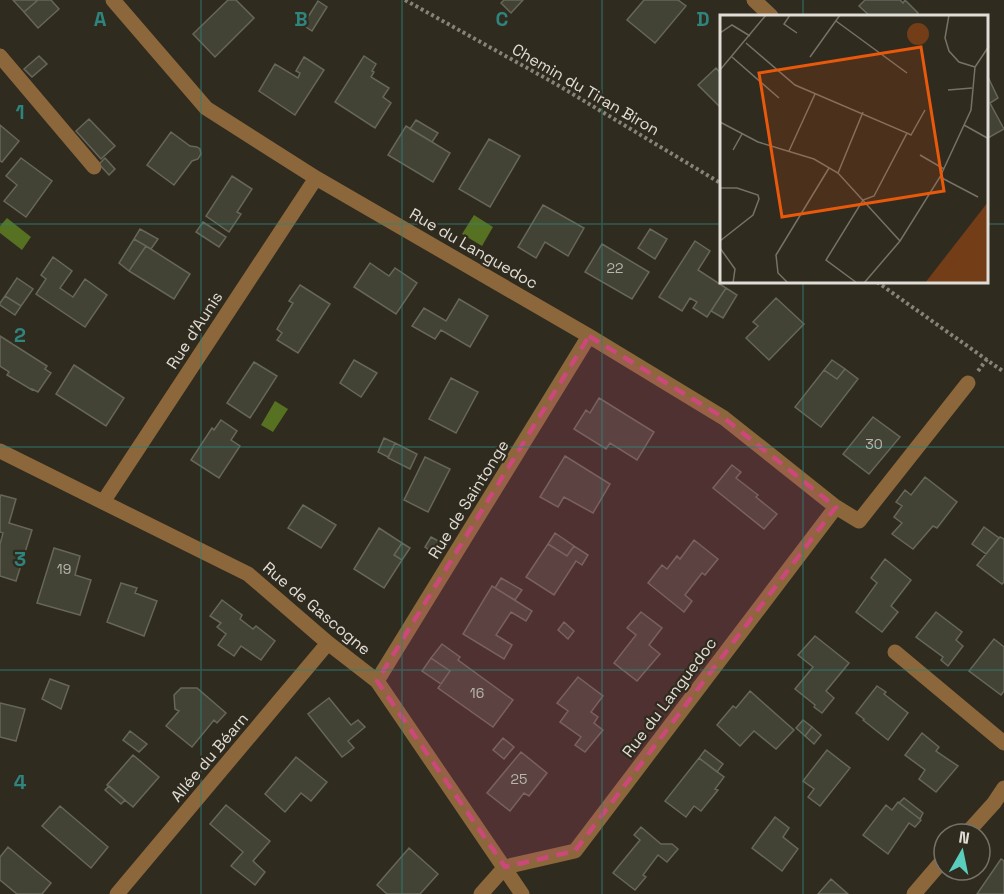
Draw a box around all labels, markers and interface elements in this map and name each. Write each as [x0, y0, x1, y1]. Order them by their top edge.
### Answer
text: A [94, 6, 107, 32]
text: B [294, 6, 308, 32]
text: C [496, 6, 509, 32]
text: D [696, 6, 710, 32]
inset map [720, 15, 989, 284]
street label: Chemin du Tiran Biron [508, 39, 663, 140]
text: 1 [15, 99, 25, 125]
street label: Rue du Languedoc [406, 203, 542, 294]
house number: 22 [607, 259, 623, 277]
street label: Rue d'Aunis [162, 287, 227, 373]
text: 2 [14, 322, 26, 348]
house number: 30 [865, 435, 883, 453]
street label: Rue de Saintonge [423, 436, 513, 563]
text: 3 [14, 546, 26, 572]
street label: Rue de Gascogne [258, 557, 375, 660]
house number: 19 [57, 560, 71, 578]
street label: Rue du Languedoc [617, 633, 721, 761]
house number: 16 [470, 684, 484, 702]
street label: Allée du Béarn [166, 708, 253, 806]
text: 4 [14, 769, 27, 795]
house number: 25 [511, 770, 527, 788]
north arrow [932, 822, 992, 882]
text: N [957, 826, 971, 849]

